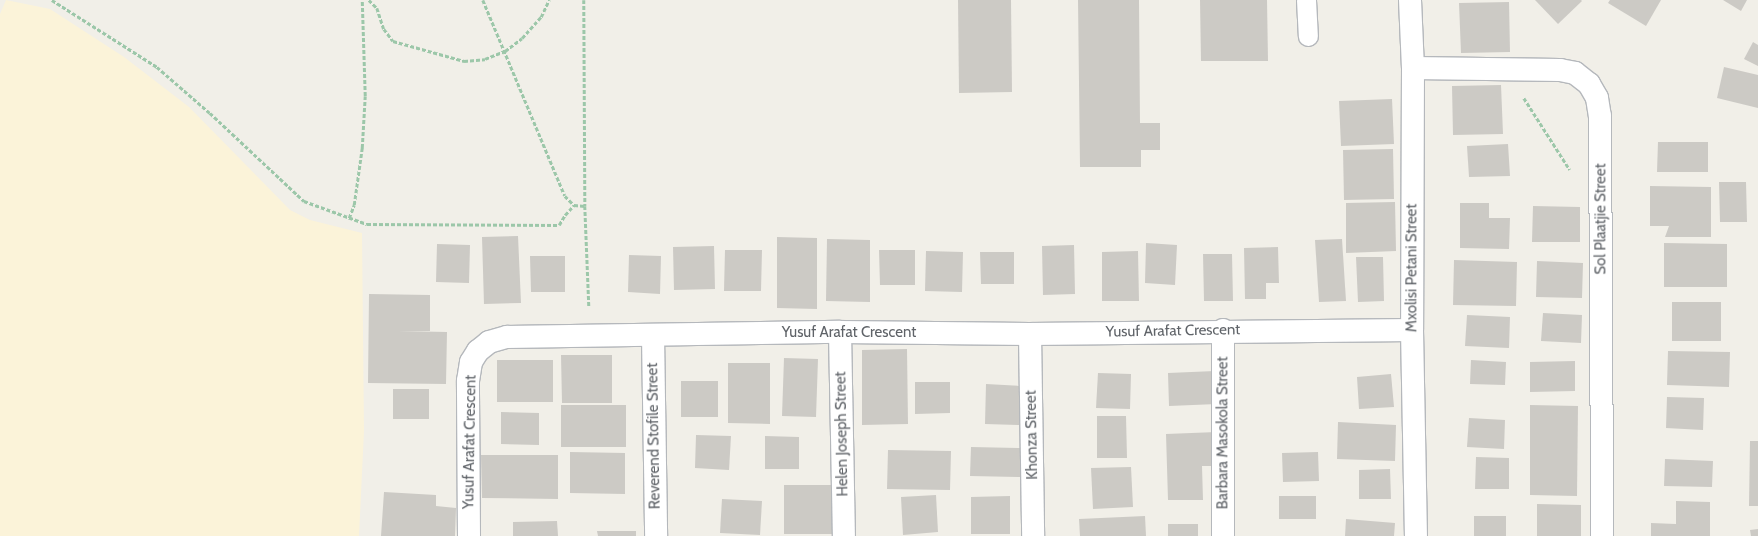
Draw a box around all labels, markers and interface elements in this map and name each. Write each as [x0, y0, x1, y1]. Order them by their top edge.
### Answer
street label: Sol Plaatjie Street [1592, 163, 1610, 275]
street label: Mxolisi Petani Street [1403, 204, 1421, 332]
street label: Yusuf Arafat Crescent [1106, 321, 1240, 341]
street label: Yusuf Arafat Crescent [782, 324, 916, 342]
street label: Barbara Masokola Street [1214, 357, 1232, 509]
street label: Reverend Stofile Street [644, 363, 664, 509]
street label: Helen Joseph Street [832, 371, 852, 497]
street label: Yusuf Arafat Crescent [460, 375, 480, 509]
street label: Khonza Street [1022, 390, 1042, 480]

